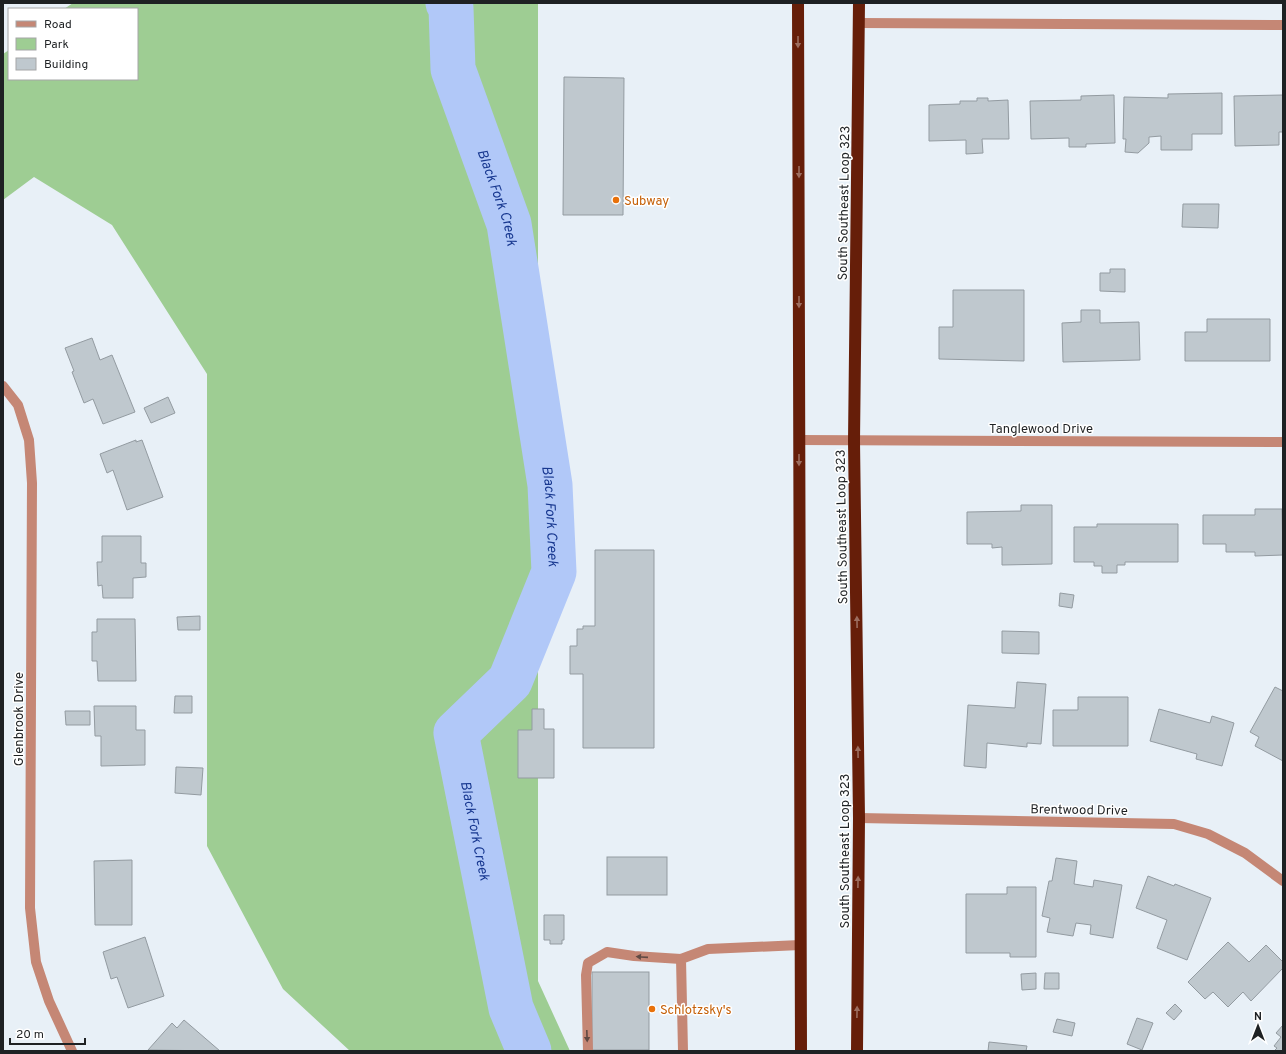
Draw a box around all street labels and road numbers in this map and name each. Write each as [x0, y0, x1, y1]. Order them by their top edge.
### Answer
street label: South Southeast Loop 323 [836, 125, 854, 281]
street label: Tanglewood Drive [989, 422, 1093, 438]
street label: South Southeast Loop 323 [834, 449, 852, 605]
street label: Glenbrook Drive [12, 672, 28, 766]
street label: South Southeast Loop 323 [838, 774, 854, 928]
street label: Brentwood Drive [1030, 802, 1128, 820]

